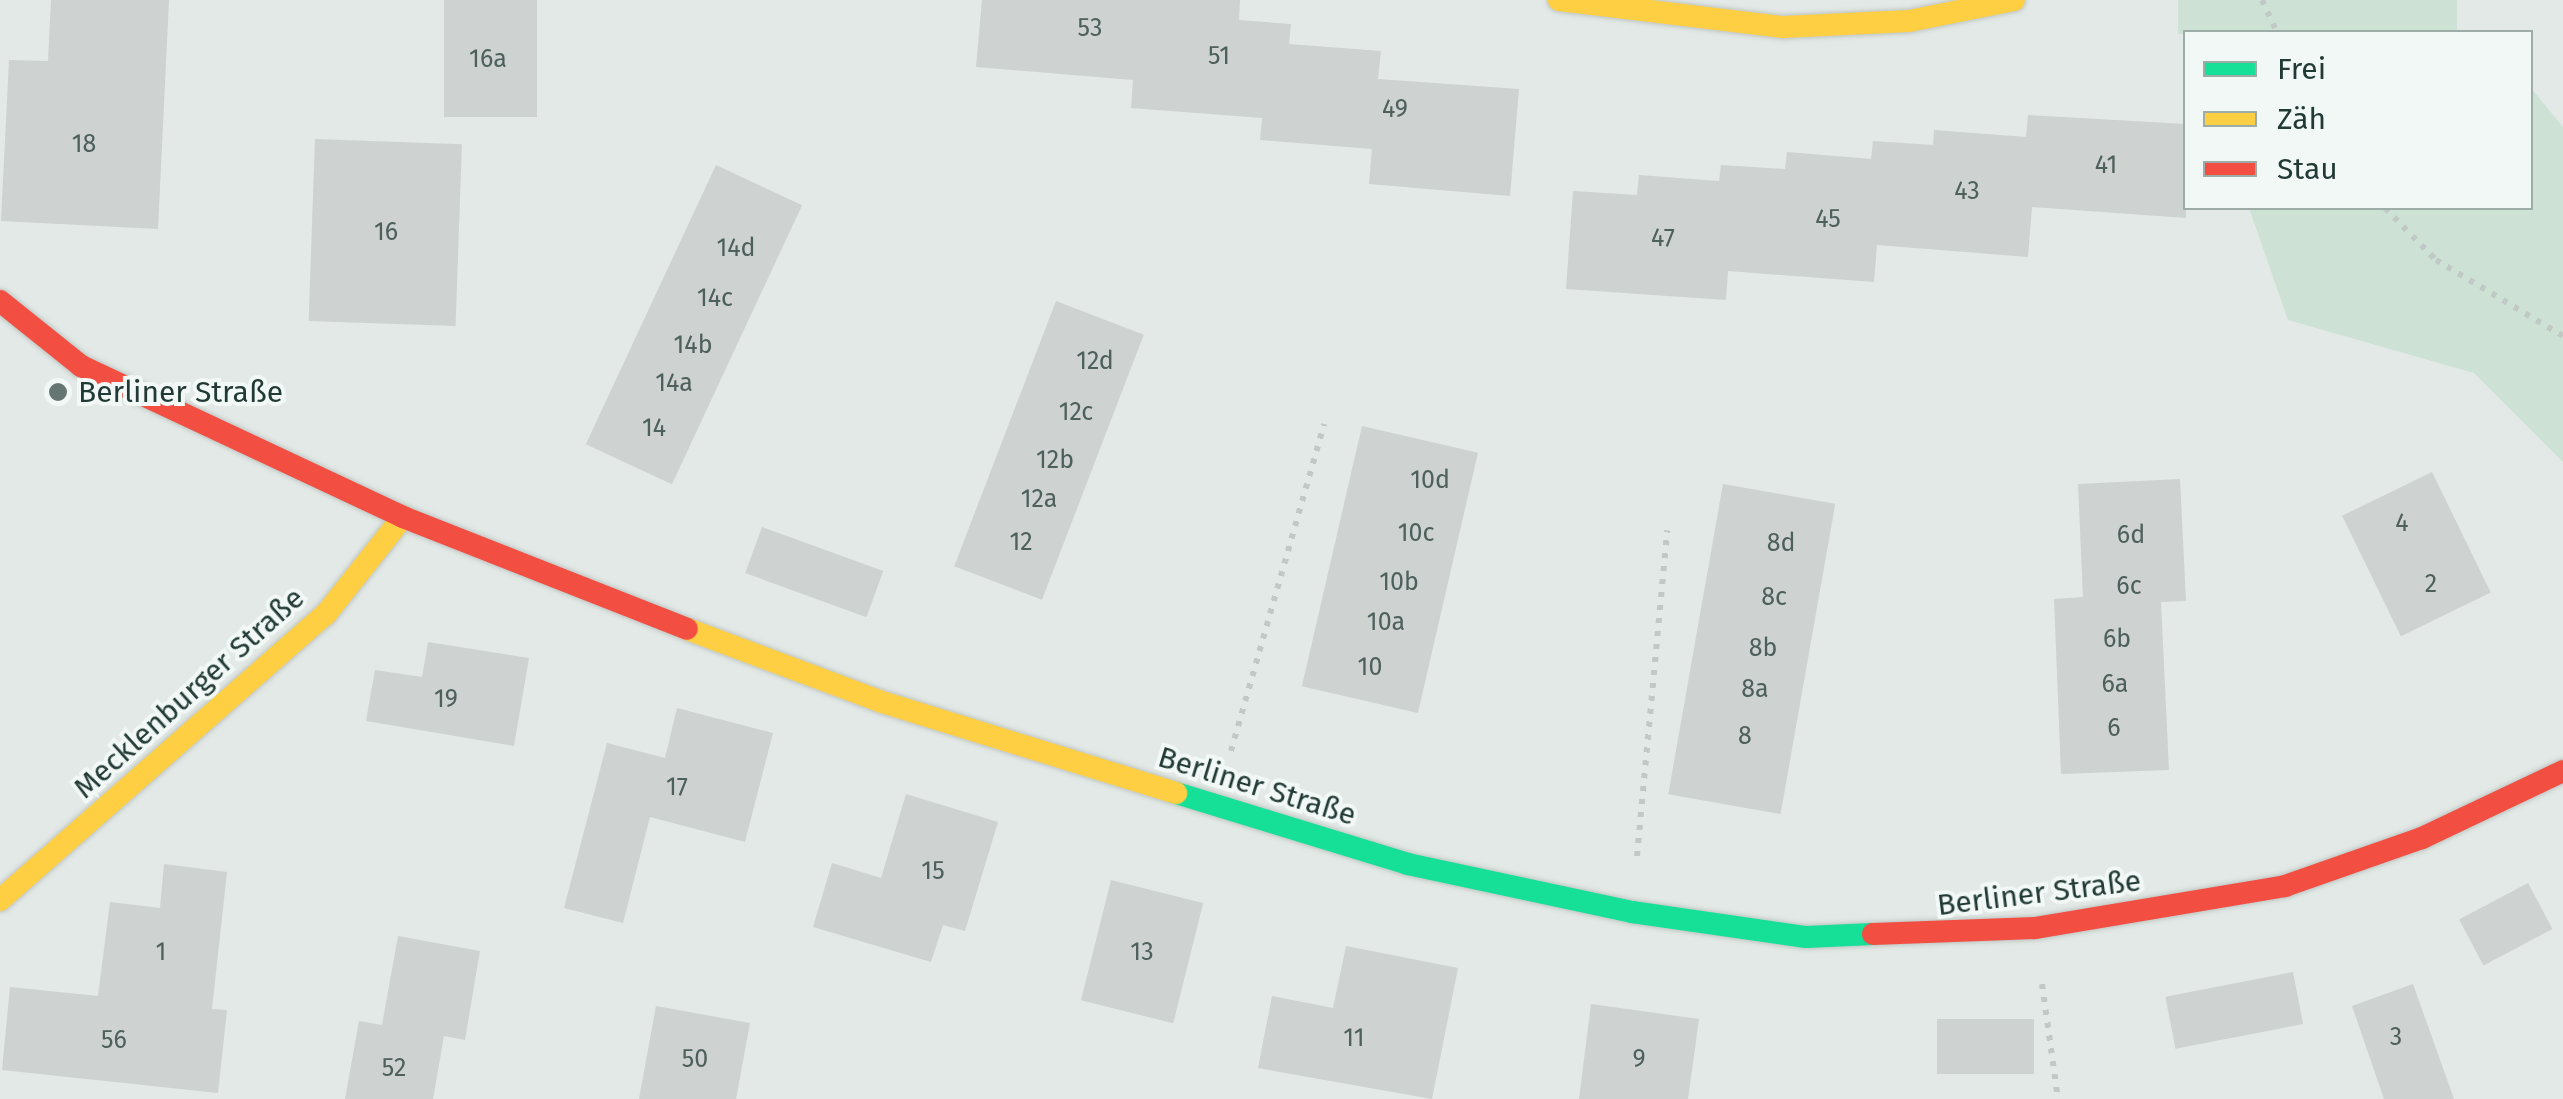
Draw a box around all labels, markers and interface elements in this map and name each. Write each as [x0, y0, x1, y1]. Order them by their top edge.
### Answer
house number: 53 [1078, 13, 1102, 43]
legend [2183, 30, 2533, 210]
house number: 51 [1208, 41, 1230, 71]
house number: 16a [469, 44, 507, 74]
text: Frei [2277, 51, 2326, 87]
house number: 49 [1382, 94, 1408, 124]
text: Zäh [2277, 101, 2326, 137]
house number: 18 [72, 129, 96, 159]
house number: 41 [2095, 150, 2117, 180]
text: Stau [2277, 151, 2338, 187]
house number: 43 [1954, 176, 1980, 206]
house number: 45 [1815, 204, 1841, 234]
house number: 16 [374, 217, 398, 247]
house number: 47 [1651, 223, 1675, 253]
house number: 14d [716, 233, 756, 263]
house number: 14c [697, 283, 733, 313]
house number: 14b [674, 330, 712, 360]
house number: 12d [1076, 346, 1114, 376]
house number: 14a [655, 368, 693, 398]
place label: Berliner Straße [78, 374, 283, 410]
marker: Berliner Straße [47, 381, 69, 403]
house number: 12c [1059, 397, 1093, 427]
house number: 14 [642, 413, 666, 443]
house number: 12b [1036, 445, 1074, 475]
house number: 10d [1410, 465, 1450, 495]
house number: 12a [1021, 484, 1057, 514]
house number: 4 [2395, 508, 2409, 538]
house number: 10c [1398, 518, 1434, 548]
house number: 6d [2117, 520, 2145, 550]
house number: 12 [1009, 527, 1033, 557]
house number: 8d [1767, 528, 1795, 558]
house number: 10b [1379, 567, 1419, 597]
house number: 2 [2425, 569, 2437, 599]
house number: 6c [2116, 571, 2142, 601]
street label: Mecklenburger Straße [66, 580, 312, 806]
house number: 8c [1761, 582, 1787, 612]
house number: 10a [1367, 607, 1405, 637]
house number: 6b [2103, 624, 2131, 654]
house number: 8b [1749, 633, 1777, 663]
house number: 10 [1358, 652, 1382, 682]
house number: 6a [2102, 669, 2128, 699]
house number: 8a [1741, 674, 1769, 704]
house number: 19 [434, 684, 458, 714]
house number: 6 [2107, 713, 2121, 743]
house number: 8 [1738, 721, 1752, 751]
street label: Berliner Straße [1154, 739, 1360, 833]
house number: 17 [666, 772, 688, 802]
house number: 15 [921, 856, 945, 886]
street label: Berliner Straße [1935, 863, 2143, 923]
house number: 1 [156, 937, 166, 967]
house number: 13 [1130, 937, 1154, 967]
house number: 3 [2390, 1022, 2402, 1052]
house number: 11 [1343, 1023, 1365, 1053]
house number: 56 [101, 1025, 127, 1055]
house number: 50 [682, 1044, 708, 1074]
house number: 9 [1632, 1044, 1646, 1074]
house number: 52 [382, 1053, 406, 1083]

